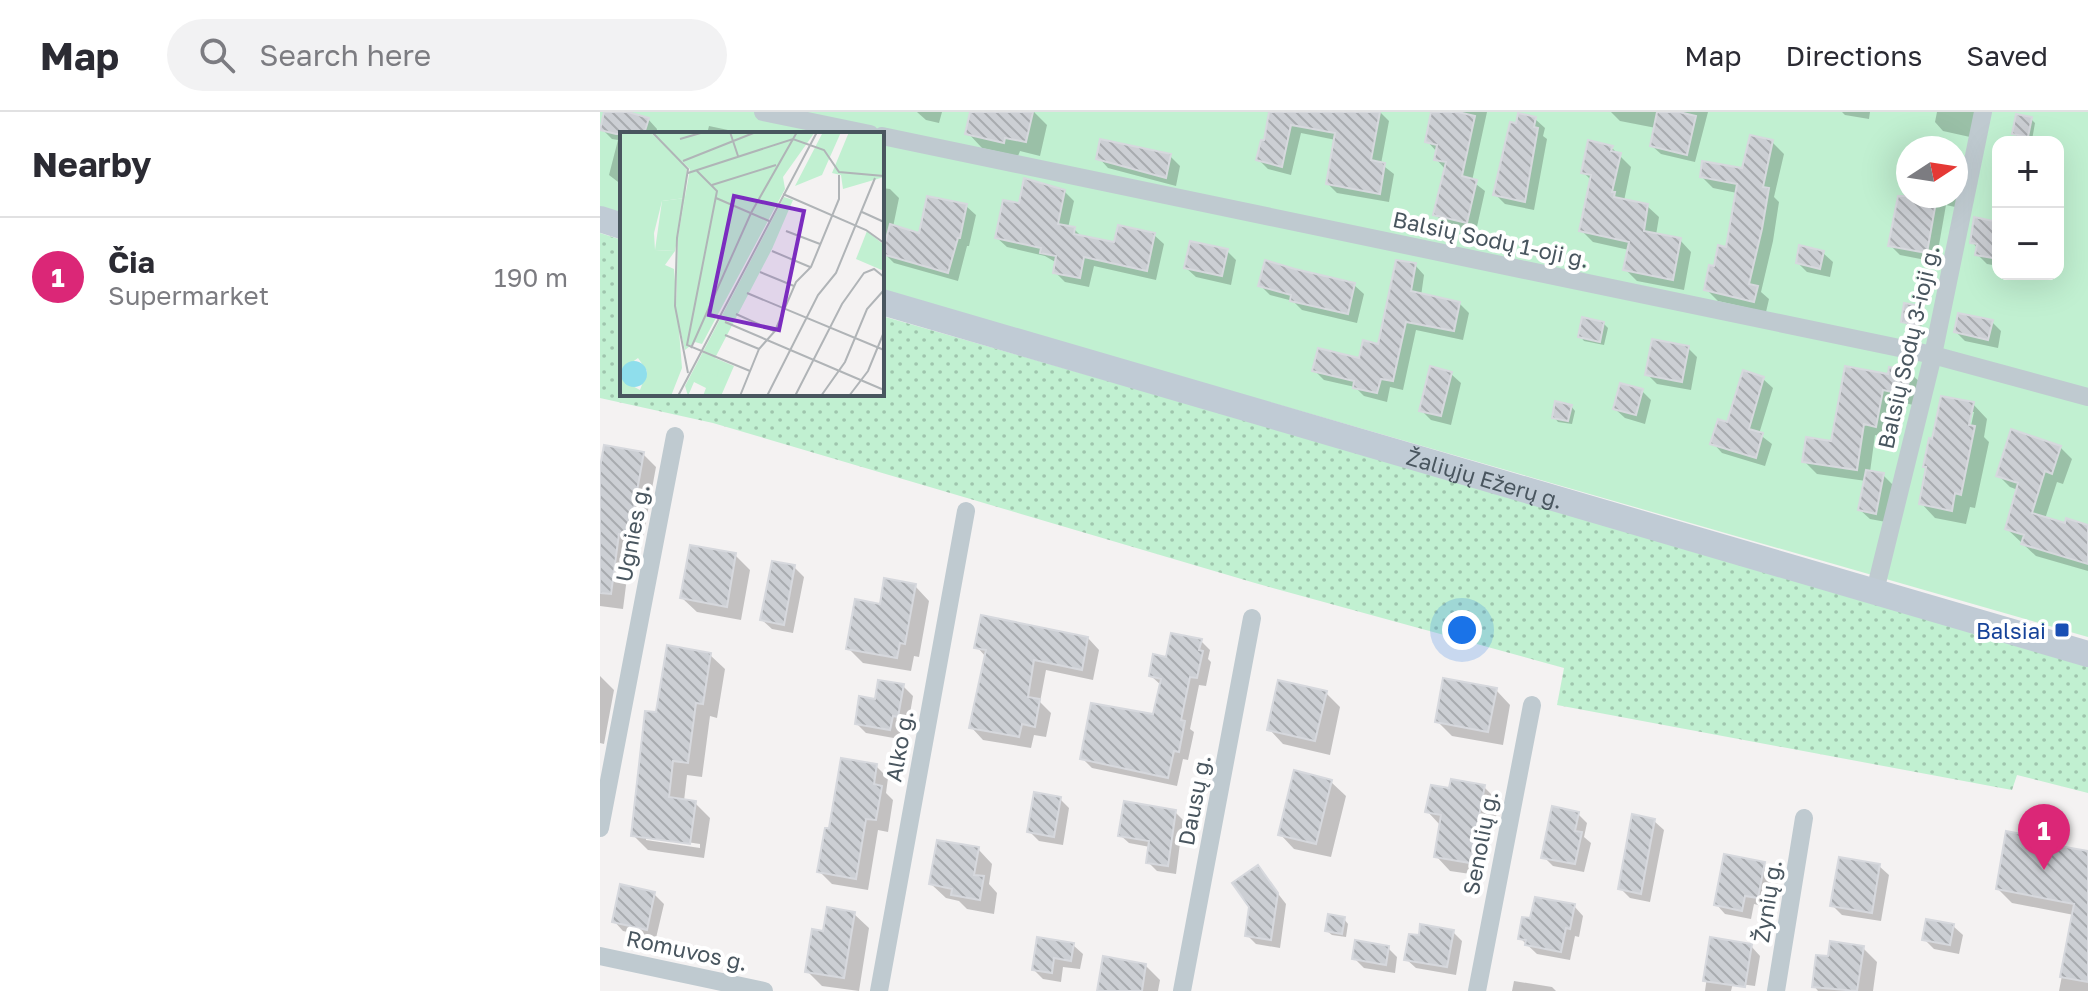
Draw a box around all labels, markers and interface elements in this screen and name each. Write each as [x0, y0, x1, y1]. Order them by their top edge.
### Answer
search box [167, 19, 727, 91]
text: Map [40, 33, 119, 78]
icon: search [195, 33, 239, 77]
text: Search here [259, 37, 431, 73]
text: Map [1684, 39, 1741, 72]
text: Directions [1785, 39, 1922, 72]
text: Saved [1966, 39, 2048, 72]
inset map [620, 132, 884, 396]
north arrow [1896, 136, 1968, 208]
map controls [1992, 136, 2064, 280]
button: + [1992, 136, 2064, 208]
text: Nearby [32, 144, 152, 184]
street label: Balsių Sodų 1-oji g. [1390, 205, 1592, 273]
button: − [1992, 208, 2064, 280]
street label: Balsių Sodų 3-ioji g. [1871, 243, 1945, 451]
text: Čia [108, 244, 155, 280]
text: 1 [51, 262, 65, 293]
text: 190 m [494, 262, 568, 293]
text: Supermarket [108, 280, 269, 311]
street label: Žaliųjų Ežerų g. [1403, 442, 1566, 514]
street label: Ugnies g. [609, 482, 655, 584]
your location [1442, 610, 1482, 650]
place label: Balsiai [1976, 617, 2046, 644]
marker: Balsiai [2053, 621, 2071, 639]
street label: Alko g. [879, 708, 919, 784]
street label: Dausų g. [1172, 752, 1216, 848]
street label: Senolių g. [1457, 789, 1503, 897]
pin: 1 [2018, 804, 2070, 870]
street label: Žynių g. [1747, 858, 1787, 944]
street label: Romuvos g. [624, 924, 750, 976]

